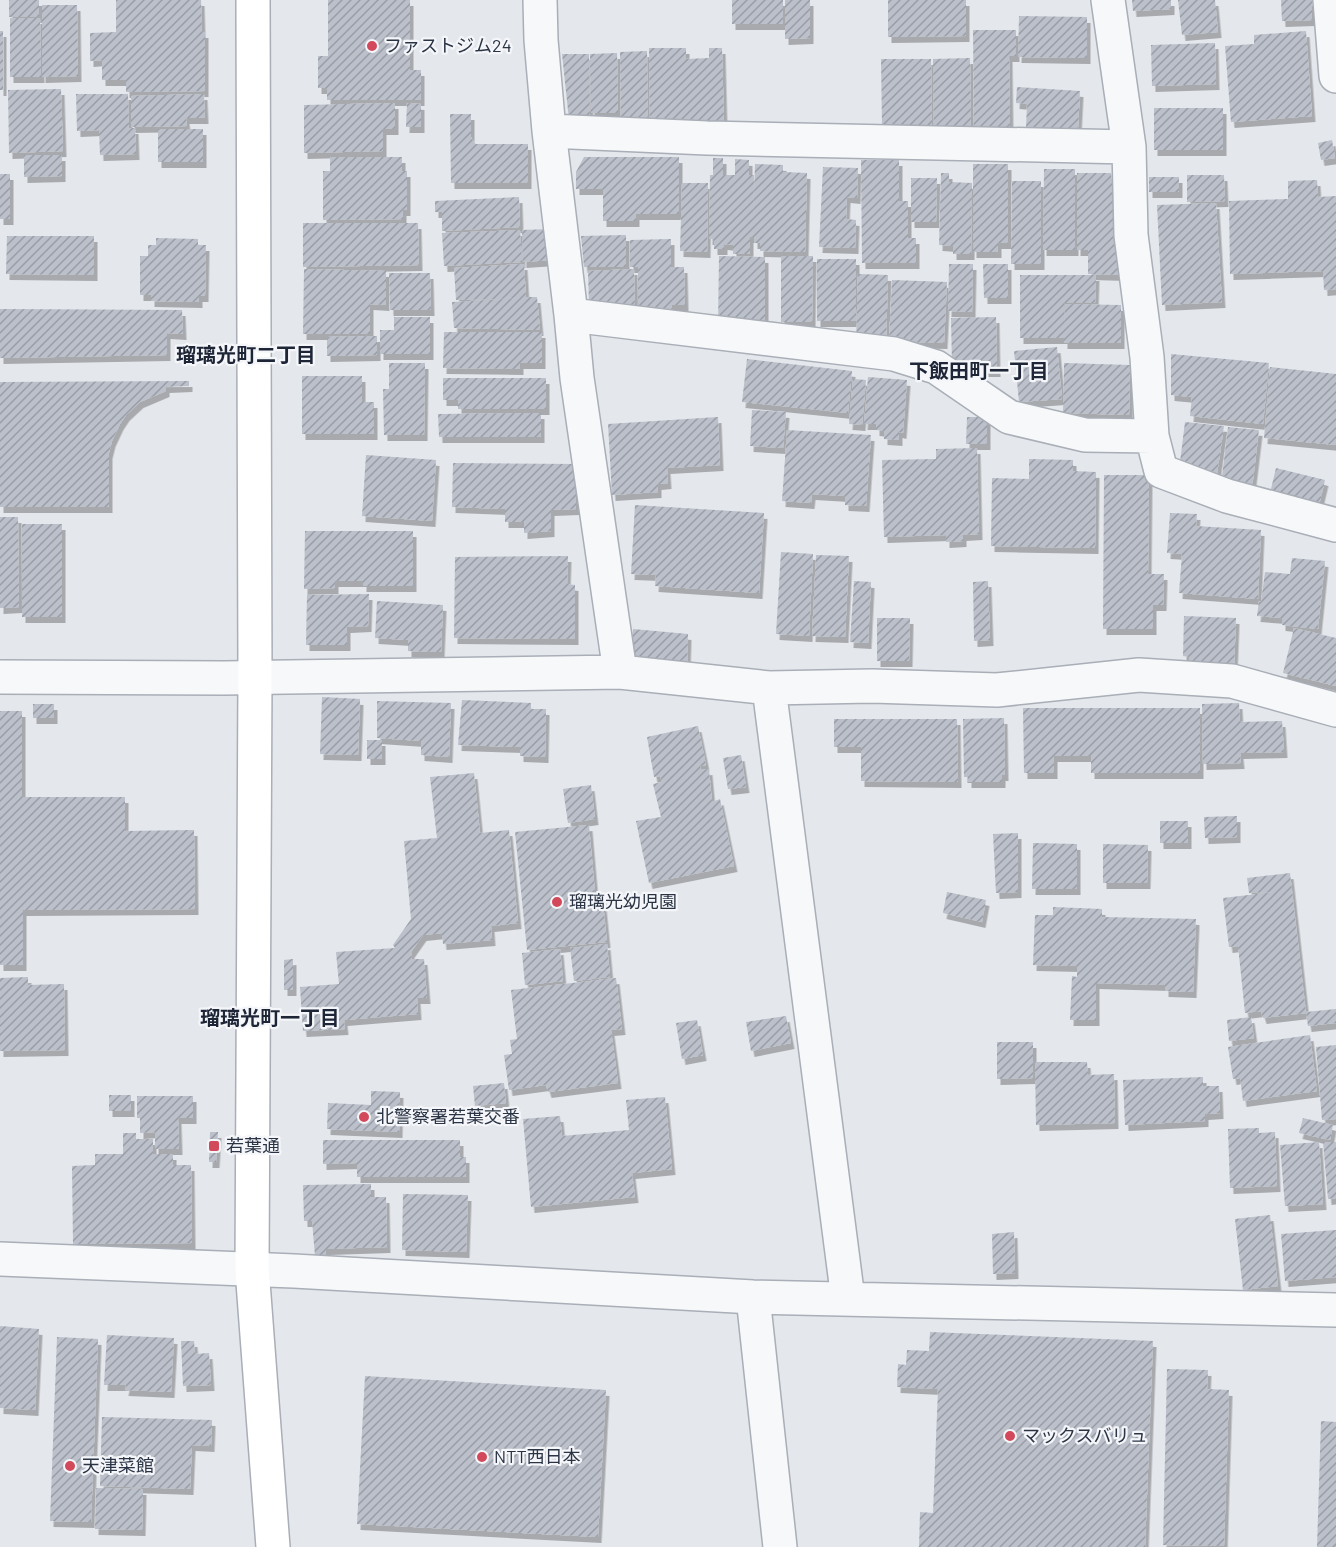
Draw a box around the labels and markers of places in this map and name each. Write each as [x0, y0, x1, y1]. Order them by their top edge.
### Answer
place label: ファストジム24 [384, 34, 512, 56]
marker: ファストジム24 [365, 39, 379, 53]
place label: 瑠璃光幼児園 [569, 890, 677, 912]
marker: 瑠璃光幼児園 [550, 895, 564, 909]
place label: 北警察署若葉交番 [376, 1105, 520, 1127]
marker: 北警察署若葉交番 [357, 1110, 371, 1124]
place label: 若葉通 [226, 1134, 280, 1156]
marker: 若葉通 [207, 1139, 221, 1153]
place label: マックスバリュ [1022, 1424, 1147, 1446]
marker: マックスバリュ [1003, 1429, 1017, 1443]
place label: NTT西日本 [494, 1445, 581, 1467]
marker: NTT西日本 [475, 1450, 489, 1464]
place label: 天津菜館 [82, 1454, 154, 1476]
marker: 天津菜館 [63, 1459, 77, 1473]

